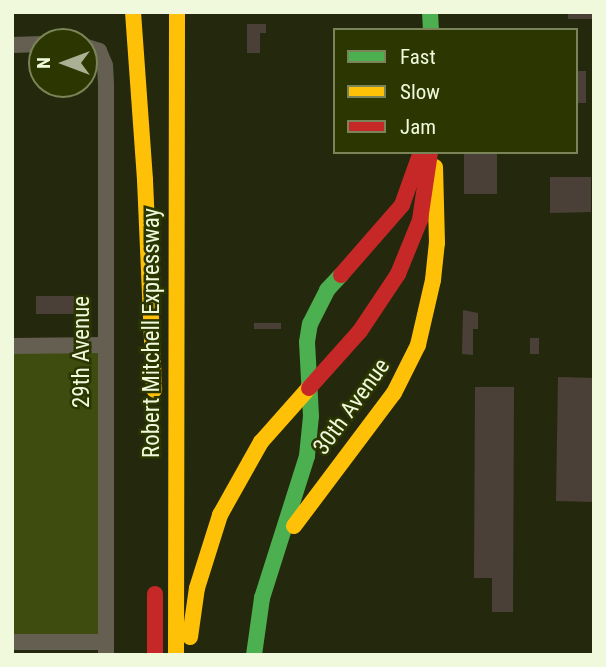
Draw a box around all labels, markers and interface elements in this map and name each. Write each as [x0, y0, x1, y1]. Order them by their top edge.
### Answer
north arrow [28, 28, 98, 98]
legend [333, 28, 578, 154]
text: Fast [400, 45, 436, 69]
text: N [32, 57, 55, 69]
text: Slow [400, 80, 440, 104]
text: Jam [400, 115, 436, 139]
street label: Robert Mitchell Expressway [138, 208, 166, 458]
street label: 29th Avenue [68, 296, 96, 408]
street label: 30th Avenue [308, 354, 396, 460]

